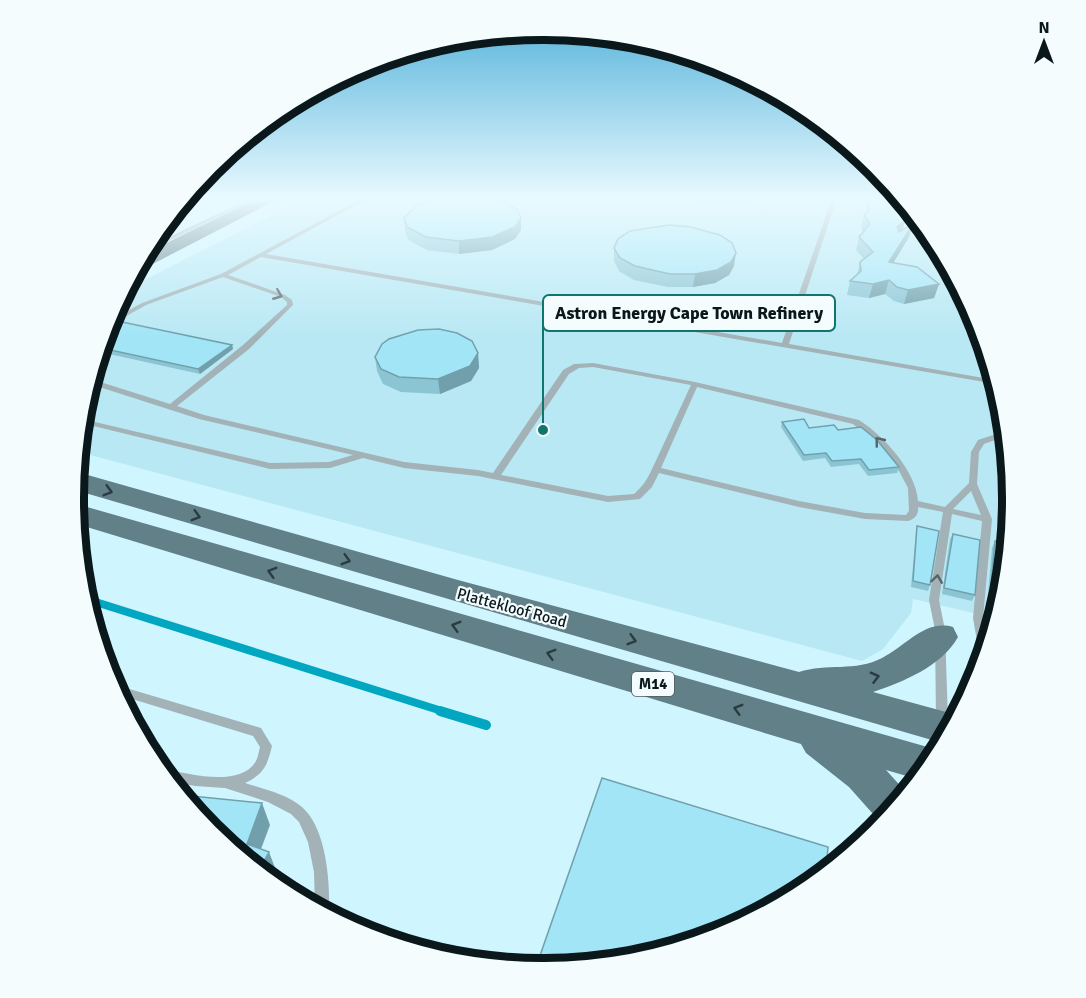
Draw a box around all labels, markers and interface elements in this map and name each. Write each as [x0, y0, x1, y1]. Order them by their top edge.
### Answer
north arrow [1014, 12, 1074, 72]
text: N [1038, 18, 1050, 38]
one-way arrow [272, 287, 283, 300]
callout: Astron Energy Cape Town Refinery [543, 295, 835, 331]
text: Astron Energy Cape Town Refinery [555, 302, 823, 324]
one-way arrow [875, 437, 886, 448]
one-way arrow [102, 484, 113, 496]
one-way arrow [190, 509, 201, 521]
one-way arrow [340, 553, 351, 565]
one-way arrow [267, 567, 278, 579]
one-way arrow [931, 574, 943, 584]
street label: Plattekloof Road [455, 584, 569, 632]
one-way arrow [451, 621, 462, 633]
one-way arrow [626, 633, 637, 645]
one-way arrow [546, 649, 557, 661]
one-way arrow [870, 671, 880, 684]
road number: M14 [632, 672, 674, 696]
one-way arrow [734, 704, 744, 716]

